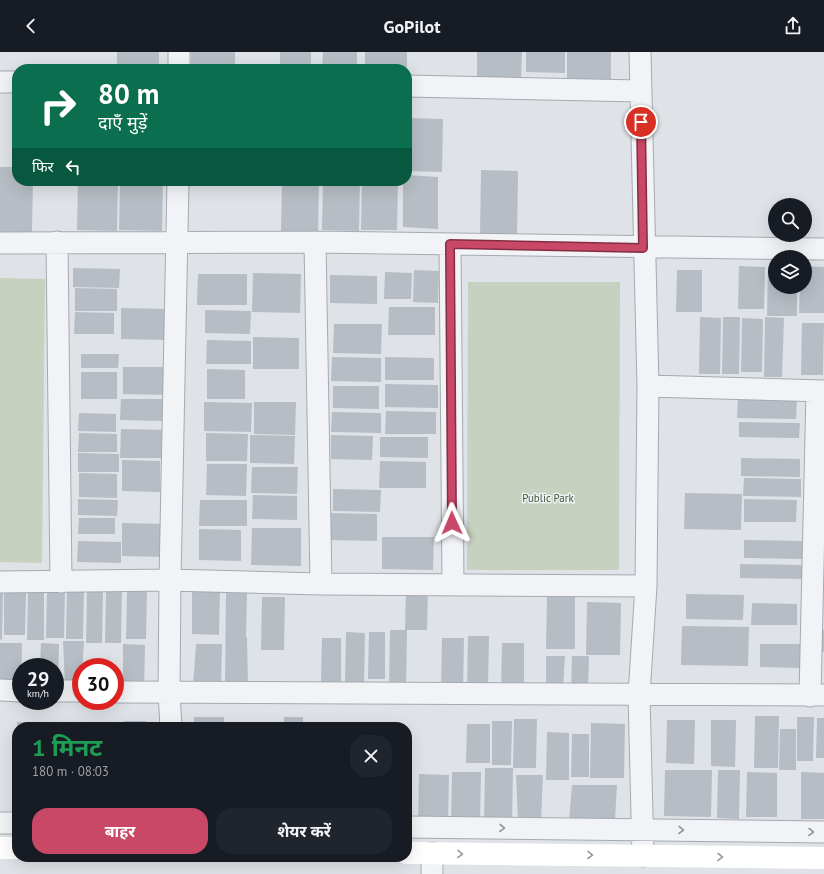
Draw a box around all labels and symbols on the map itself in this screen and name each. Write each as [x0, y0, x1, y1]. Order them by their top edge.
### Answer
pin [624, 105, 658, 139]
park label: Public Park [522, 491, 575, 505]
position arrow [431, 502, 473, 544]
speed limit sign: 30 [72, 658, 124, 710]
one-way arrow [499, 824, 505, 832]
one-way arrow [678, 826, 684, 834]
one-way arrow [808, 828, 814, 836]
one-way arrow [457, 850, 463, 858]
one-way arrow [587, 851, 593, 859]
one-way arrow [717, 853, 723, 861]

